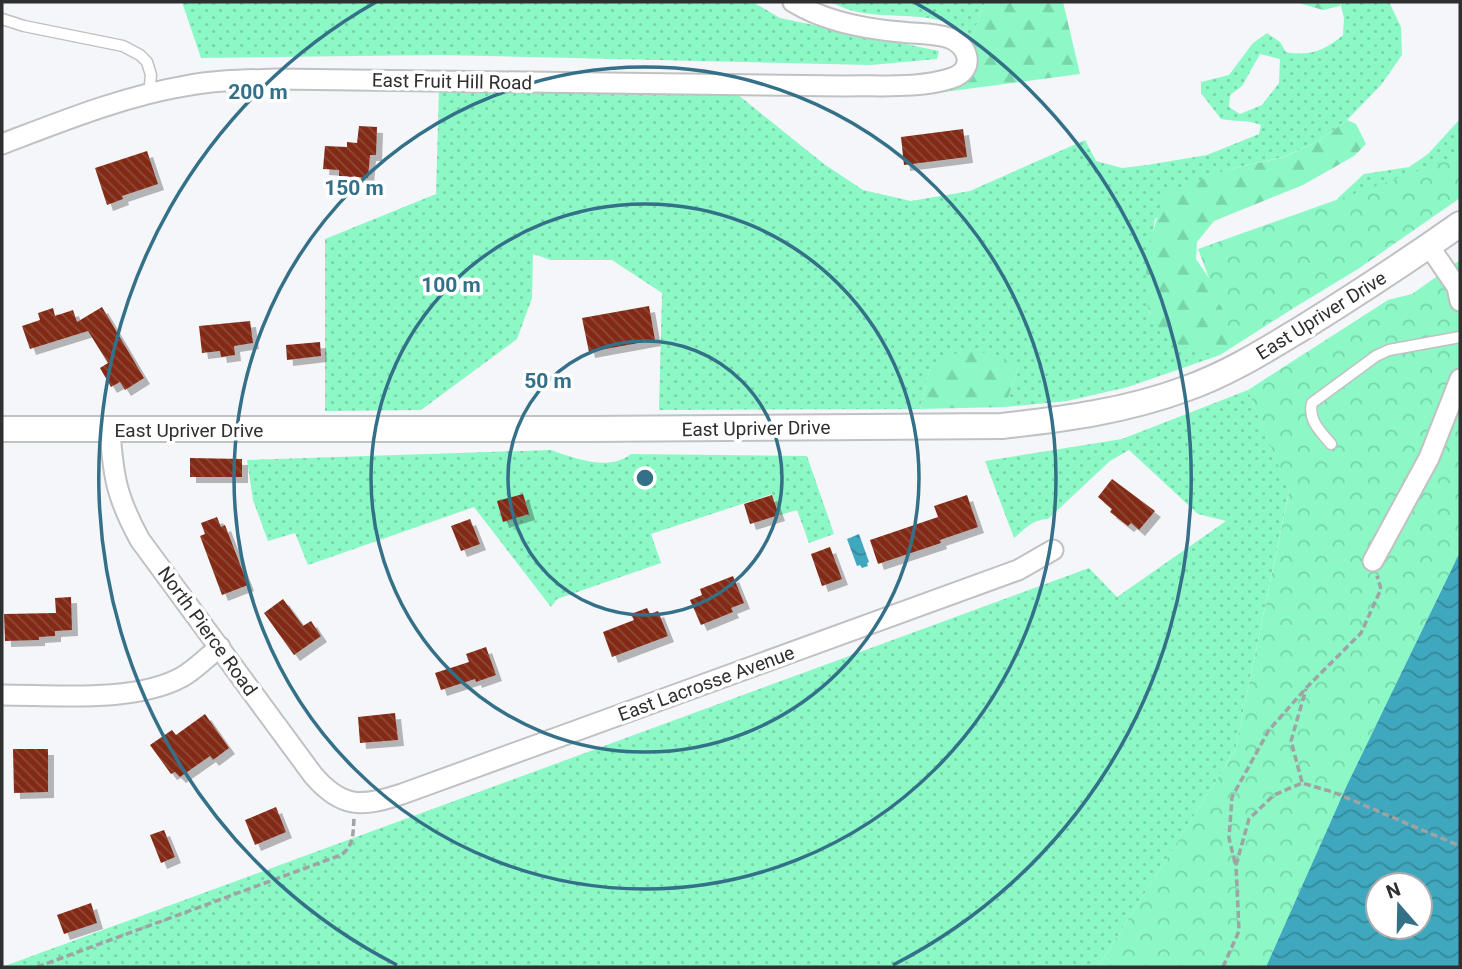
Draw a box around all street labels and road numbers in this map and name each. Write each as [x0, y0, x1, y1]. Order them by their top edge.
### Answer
street label: East Fruit Hill Road [372, 69, 532, 94]
street label: East Upriver Drive [1252, 266, 1391, 365]
street label: East Upriver Drive [681, 416, 831, 441]
street label: East Upriver Drive [115, 419, 263, 442]
street label: North Pierce Road [153, 562, 262, 700]
street label: East Lacrosse Avenue [615, 641, 798, 726]

